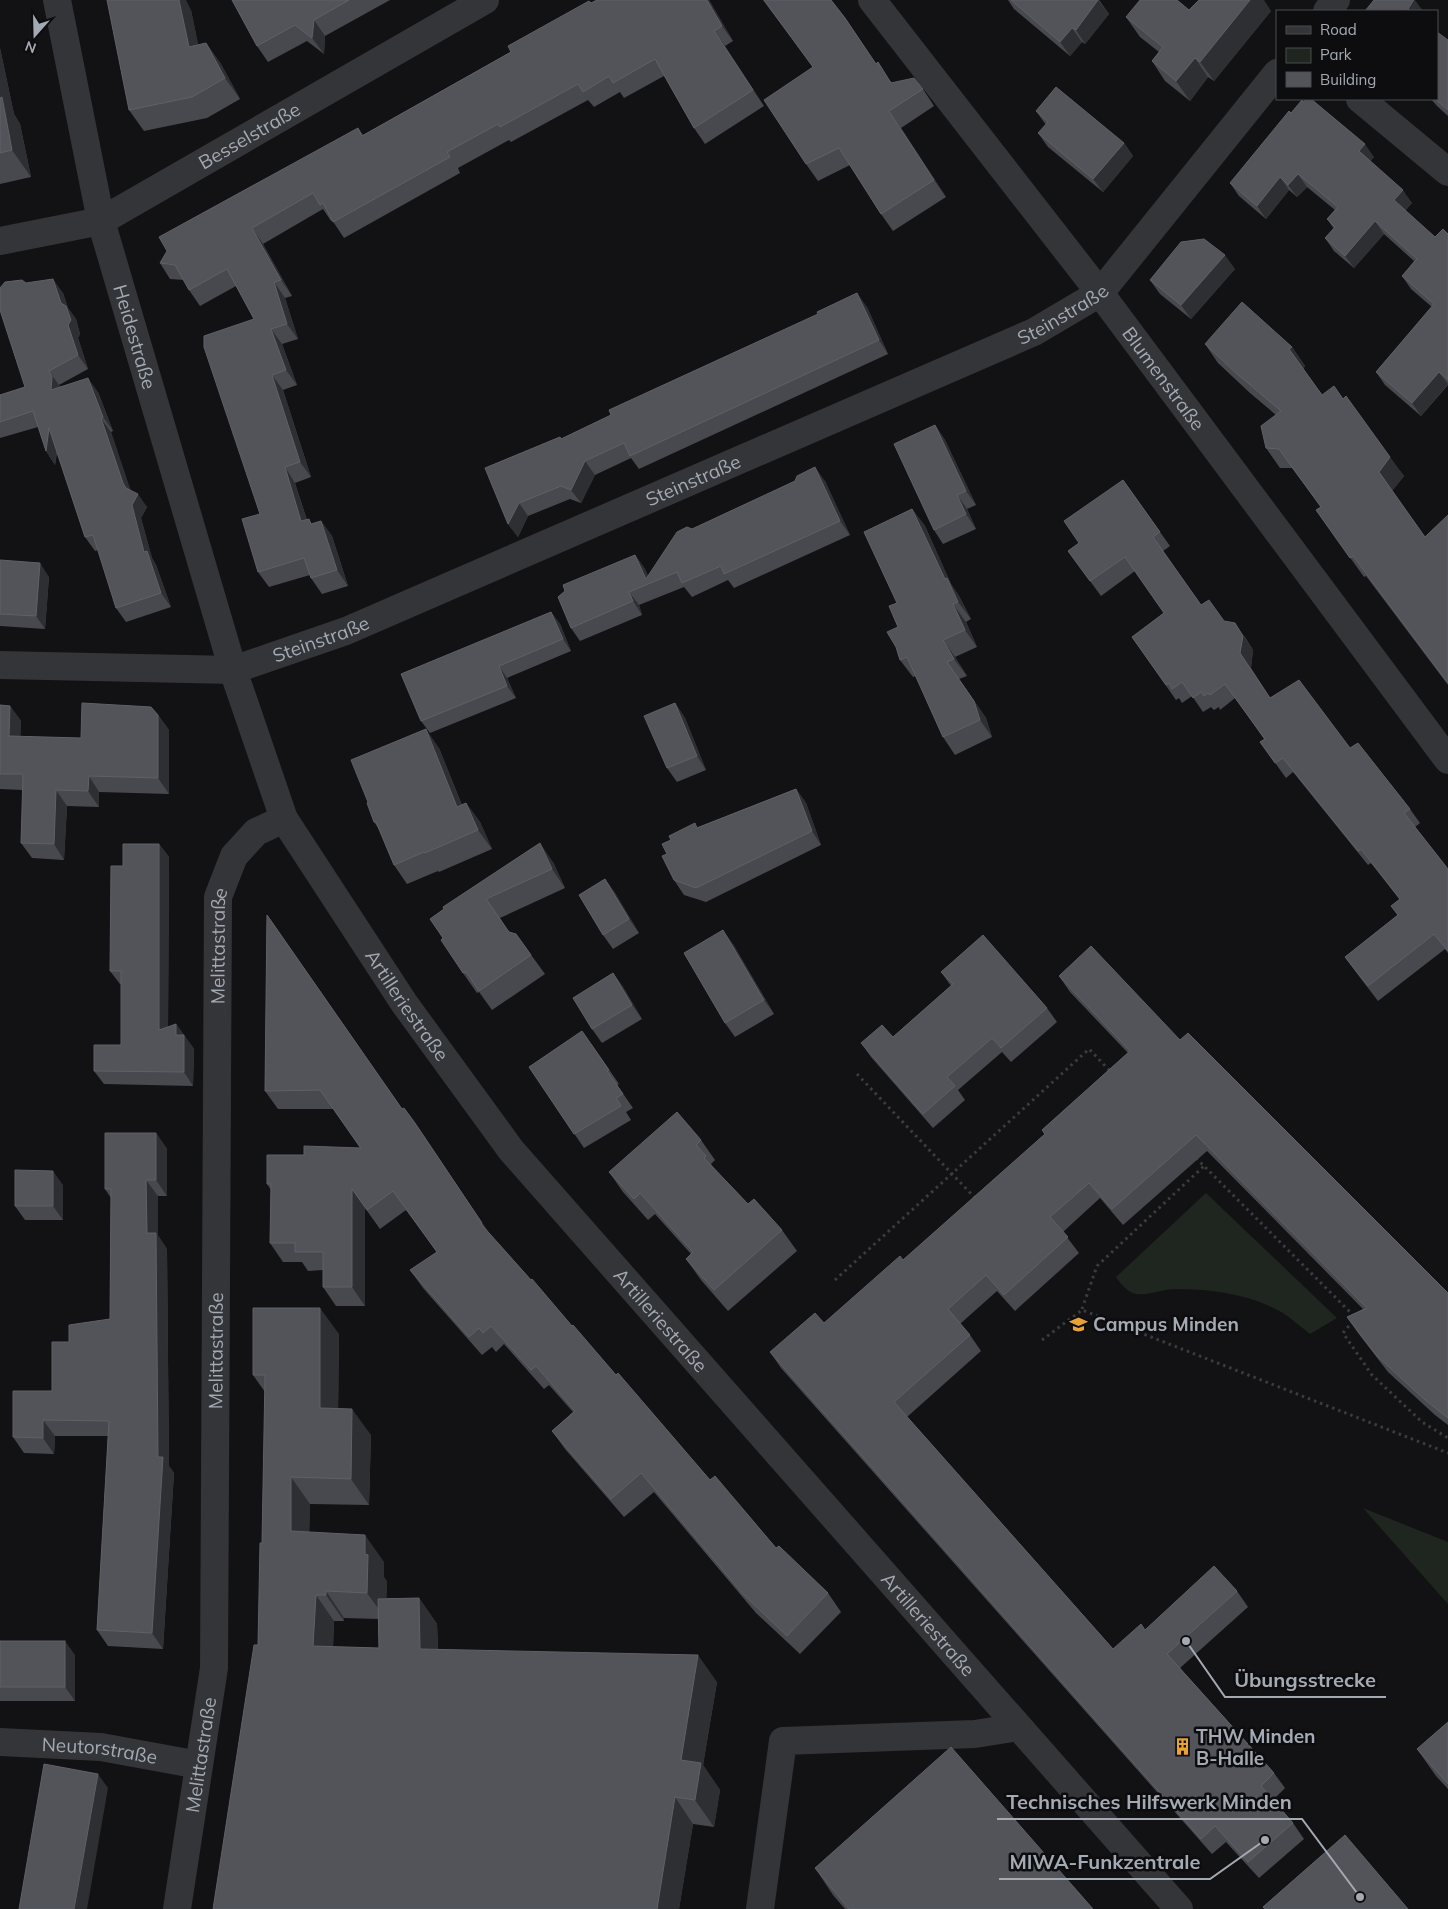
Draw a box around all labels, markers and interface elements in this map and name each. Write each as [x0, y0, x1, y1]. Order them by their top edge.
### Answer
north arrow [10, 10, 60, 60]
legend [1276, 10, 1438, 100]
text: Road [1320, 20, 1357, 39]
text: N [23, 37, 39, 57]
text: Park [1320, 45, 1352, 64]
text: Building [1320, 70, 1376, 89]
street label: Besselstraße [194, 97, 304, 174]
street label: Steinstraße [1013, 280, 1114, 350]
street label: Heidestraße [108, 282, 162, 392]
street label: Blumenstraße [1117, 322, 1210, 435]
street label: Steinstraße [642, 449, 744, 511]
street label: Steinstraße [269, 610, 373, 667]
street label: Melittastraße [205, 884, 233, 1004]
street label: Artilleriestraße [360, 945, 454, 1066]
street label: Artilleriestraße [609, 1263, 713, 1377]
street label: Melittastraße [203, 1292, 228, 1409]
place label: Campus Minden [1093, 1312, 1239, 1336]
school or university icon: Campus Minden [1069, 1314, 1089, 1334]
street label: Artilleriestraße [876, 1567, 980, 1681]
callout: Übungsstrecke [1225, 1662, 1386, 1697]
text: Übungsstrecke [1234, 1667, 1376, 1692]
street label: Melittastraße [180, 1695, 221, 1814]
place label: THW Minden B-Halle [1196, 1724, 1316, 1770]
street label: Neutorstraße [41, 1732, 159, 1769]
building icon: THW Minden B-Halle [1172, 1737, 1192, 1757]
callout: Technisches Hilfswerk Minden [997, 1784, 1302, 1819]
text: Technisches Hilfswerk Minden [1006, 1789, 1292, 1814]
callout: MIWA-Funkzentrale [999, 1844, 1210, 1879]
text: MIWA-Funkzentrale [1009, 1849, 1201, 1874]

